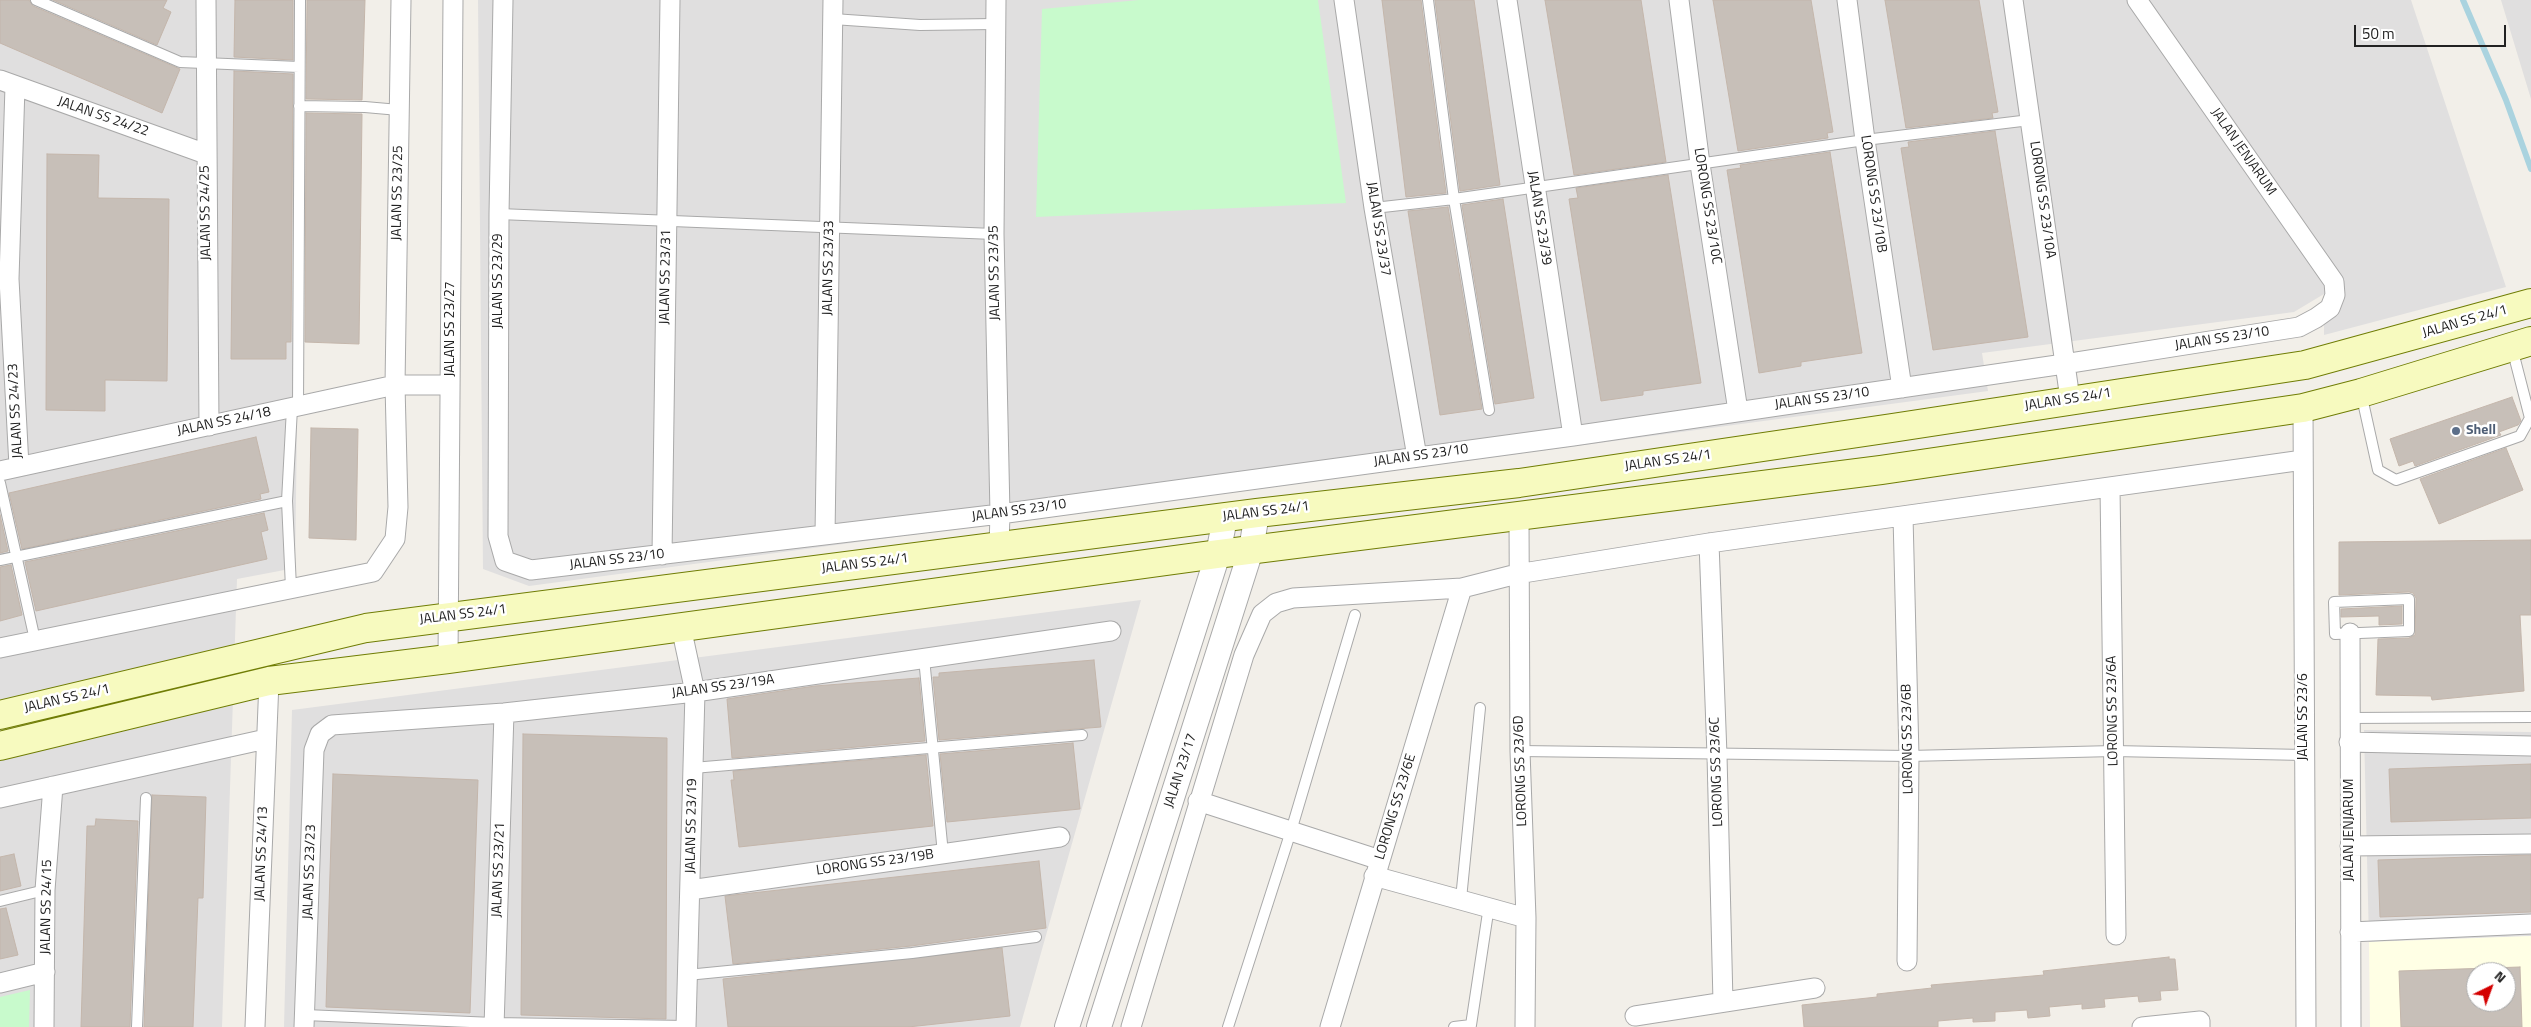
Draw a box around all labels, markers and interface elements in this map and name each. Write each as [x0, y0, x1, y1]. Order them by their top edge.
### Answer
scale bar [2356, 15, 2508, 47]
text: 50 m [2362, 22, 2395, 45]
street label: JALAN SS 24/22 [55, 94, 151, 140]
street label: JALAN JENJARUM [2207, 105, 2279, 199]
street label: LORONG SS 23/10B [1856, 134, 1890, 254]
street label: LORONG SS 23/10A [2025, 140, 2059, 260]
street label: JALAN SS 23/25 [389, 145, 407, 241]
street label: LORONG SS 23/10C [1689, 147, 1725, 265]
street label: JALAN SS 24/25 [197, 165, 215, 261]
street label: JALAN SS 23/39 [1523, 170, 1555, 266]
street label: JALAN SS 23/37 [1362, 181, 1394, 277]
street label: JALAN SS 23/33 [820, 220, 838, 316]
street label: JALAN SS 23/35 [986, 225, 1004, 321]
street label: JALAN SS 23/31 [657, 229, 675, 325]
street label: JALAN SS 23/29 [491, 233, 507, 329]
street label: JALAN SS 23/27 [443, 281, 459, 377]
street label: JALAN SS 24/1 [2421, 302, 2509, 342]
street label: JALAN SS 23/10 [2174, 323, 2270, 355]
street label: JALAN SS 24/23 [5, 363, 27, 459]
street label: JALAN SS 23/10 [1774, 384, 1870, 414]
street label: JALAN SS 24/1 [2023, 385, 2113, 415]
street label: JALAN SS 24/18 [176, 404, 272, 440]
place label: Shell [2466, 423, 2496, 439]
marker: Shell [2450, 425, 2462, 437]
street label: JALAN SS 23/10 [1373, 441, 1469, 471]
street label: JALAN SS 24/1 [1623, 447, 1713, 475]
street label: JALAN SS 23/10 [971, 496, 1067, 526]
street label: JALAN SS 24/1 [1222, 498, 1310, 526]
street label: JALAN SS 23/10 [569, 546, 665, 574]
street label: JALAN SS 24/1 [821, 550, 909, 578]
street label: JALAN SS 24/1 [419, 601, 507, 629]
street label: LORONG SS 23/6A [2104, 656, 2122, 766]
street label: JALAN SS 23/19A [670, 671, 776, 703]
street label: JALAN SS 23/6 [2296, 673, 2312, 761]
street label: JALAN SS 24/1 [22, 681, 112, 717]
street label: LORONG SS 23/6B [1899, 683, 1917, 795]
street label: LORONG SS 23/6D [1511, 715, 1531, 827]
street label: LORONG SS 23/6C [1707, 717, 1727, 827]
street label: JALAN 23/17 [1161, 732, 1201, 810]
street label: LORONG SS 23/6E [1372, 752, 1420, 862]
street label: JALAN SS 23/19 [683, 778, 701, 874]
street label: JALAN JENJARUM [2342, 779, 2358, 881]
street label: JALAN SS 24/13 [252, 806, 272, 902]
street label: JALAN SS 23/21 [489, 822, 509, 918]
street label: JALAN SS 23/23 [300, 824, 320, 920]
street label: LORONG SS 23/19B [815, 846, 935, 880]
street label: JALAN SS 24/15 [38, 859, 56, 955]
north arrow [2466, 962, 2516, 1012]
text: N [2490, 965, 2511, 987]

